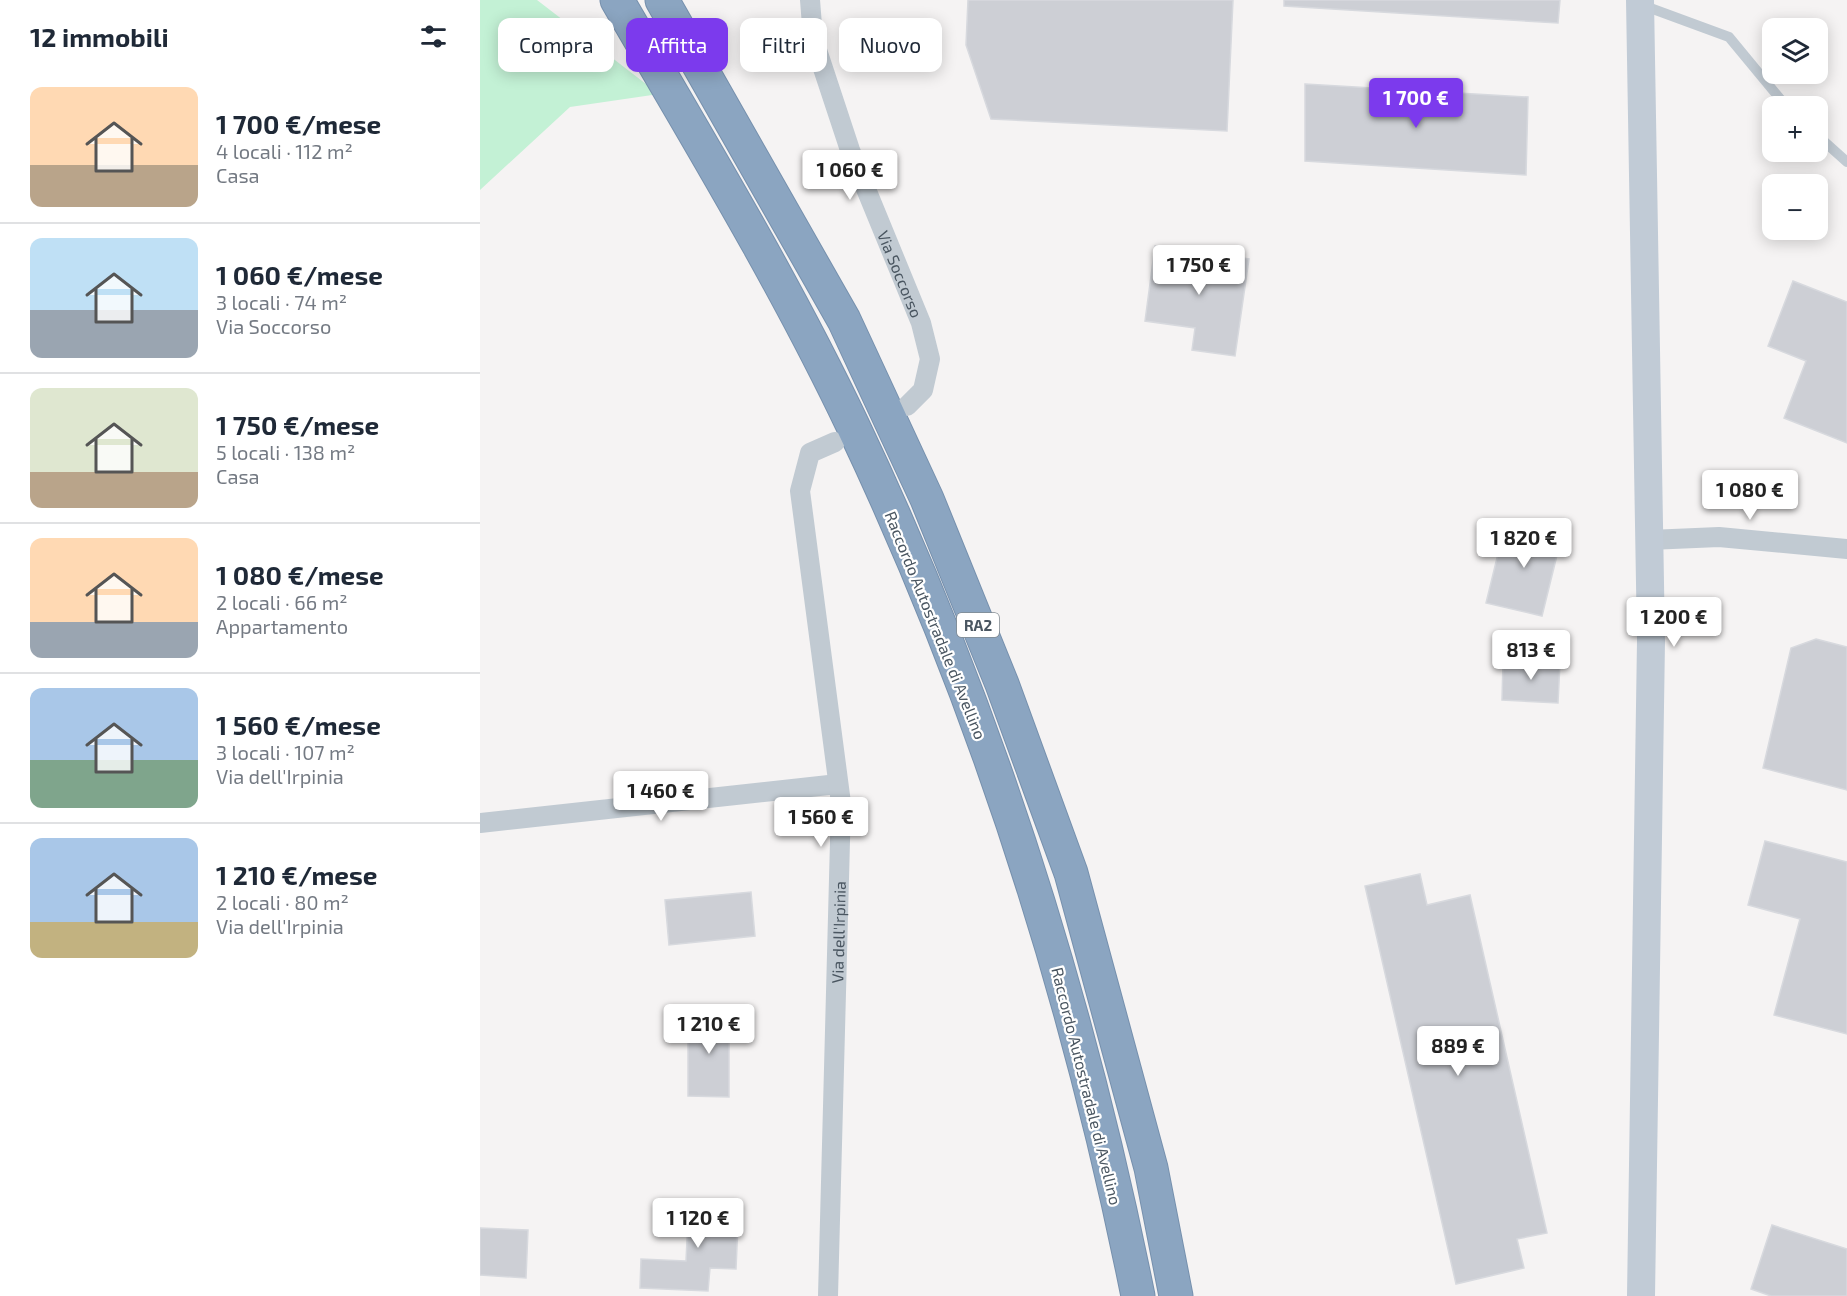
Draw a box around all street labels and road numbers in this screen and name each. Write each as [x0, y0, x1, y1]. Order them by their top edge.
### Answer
street label: Via Soccorso [875, 228, 927, 320]
street label: Raccordo Autostradale di Avellino [881, 508, 991, 742]
road number: RA2 [957, 613, 999, 637]
street label: Via dell'Irpinia [827, 881, 848, 984]
street label: Raccordo Autostradale di Avellino [1048, 965, 1126, 1207]

